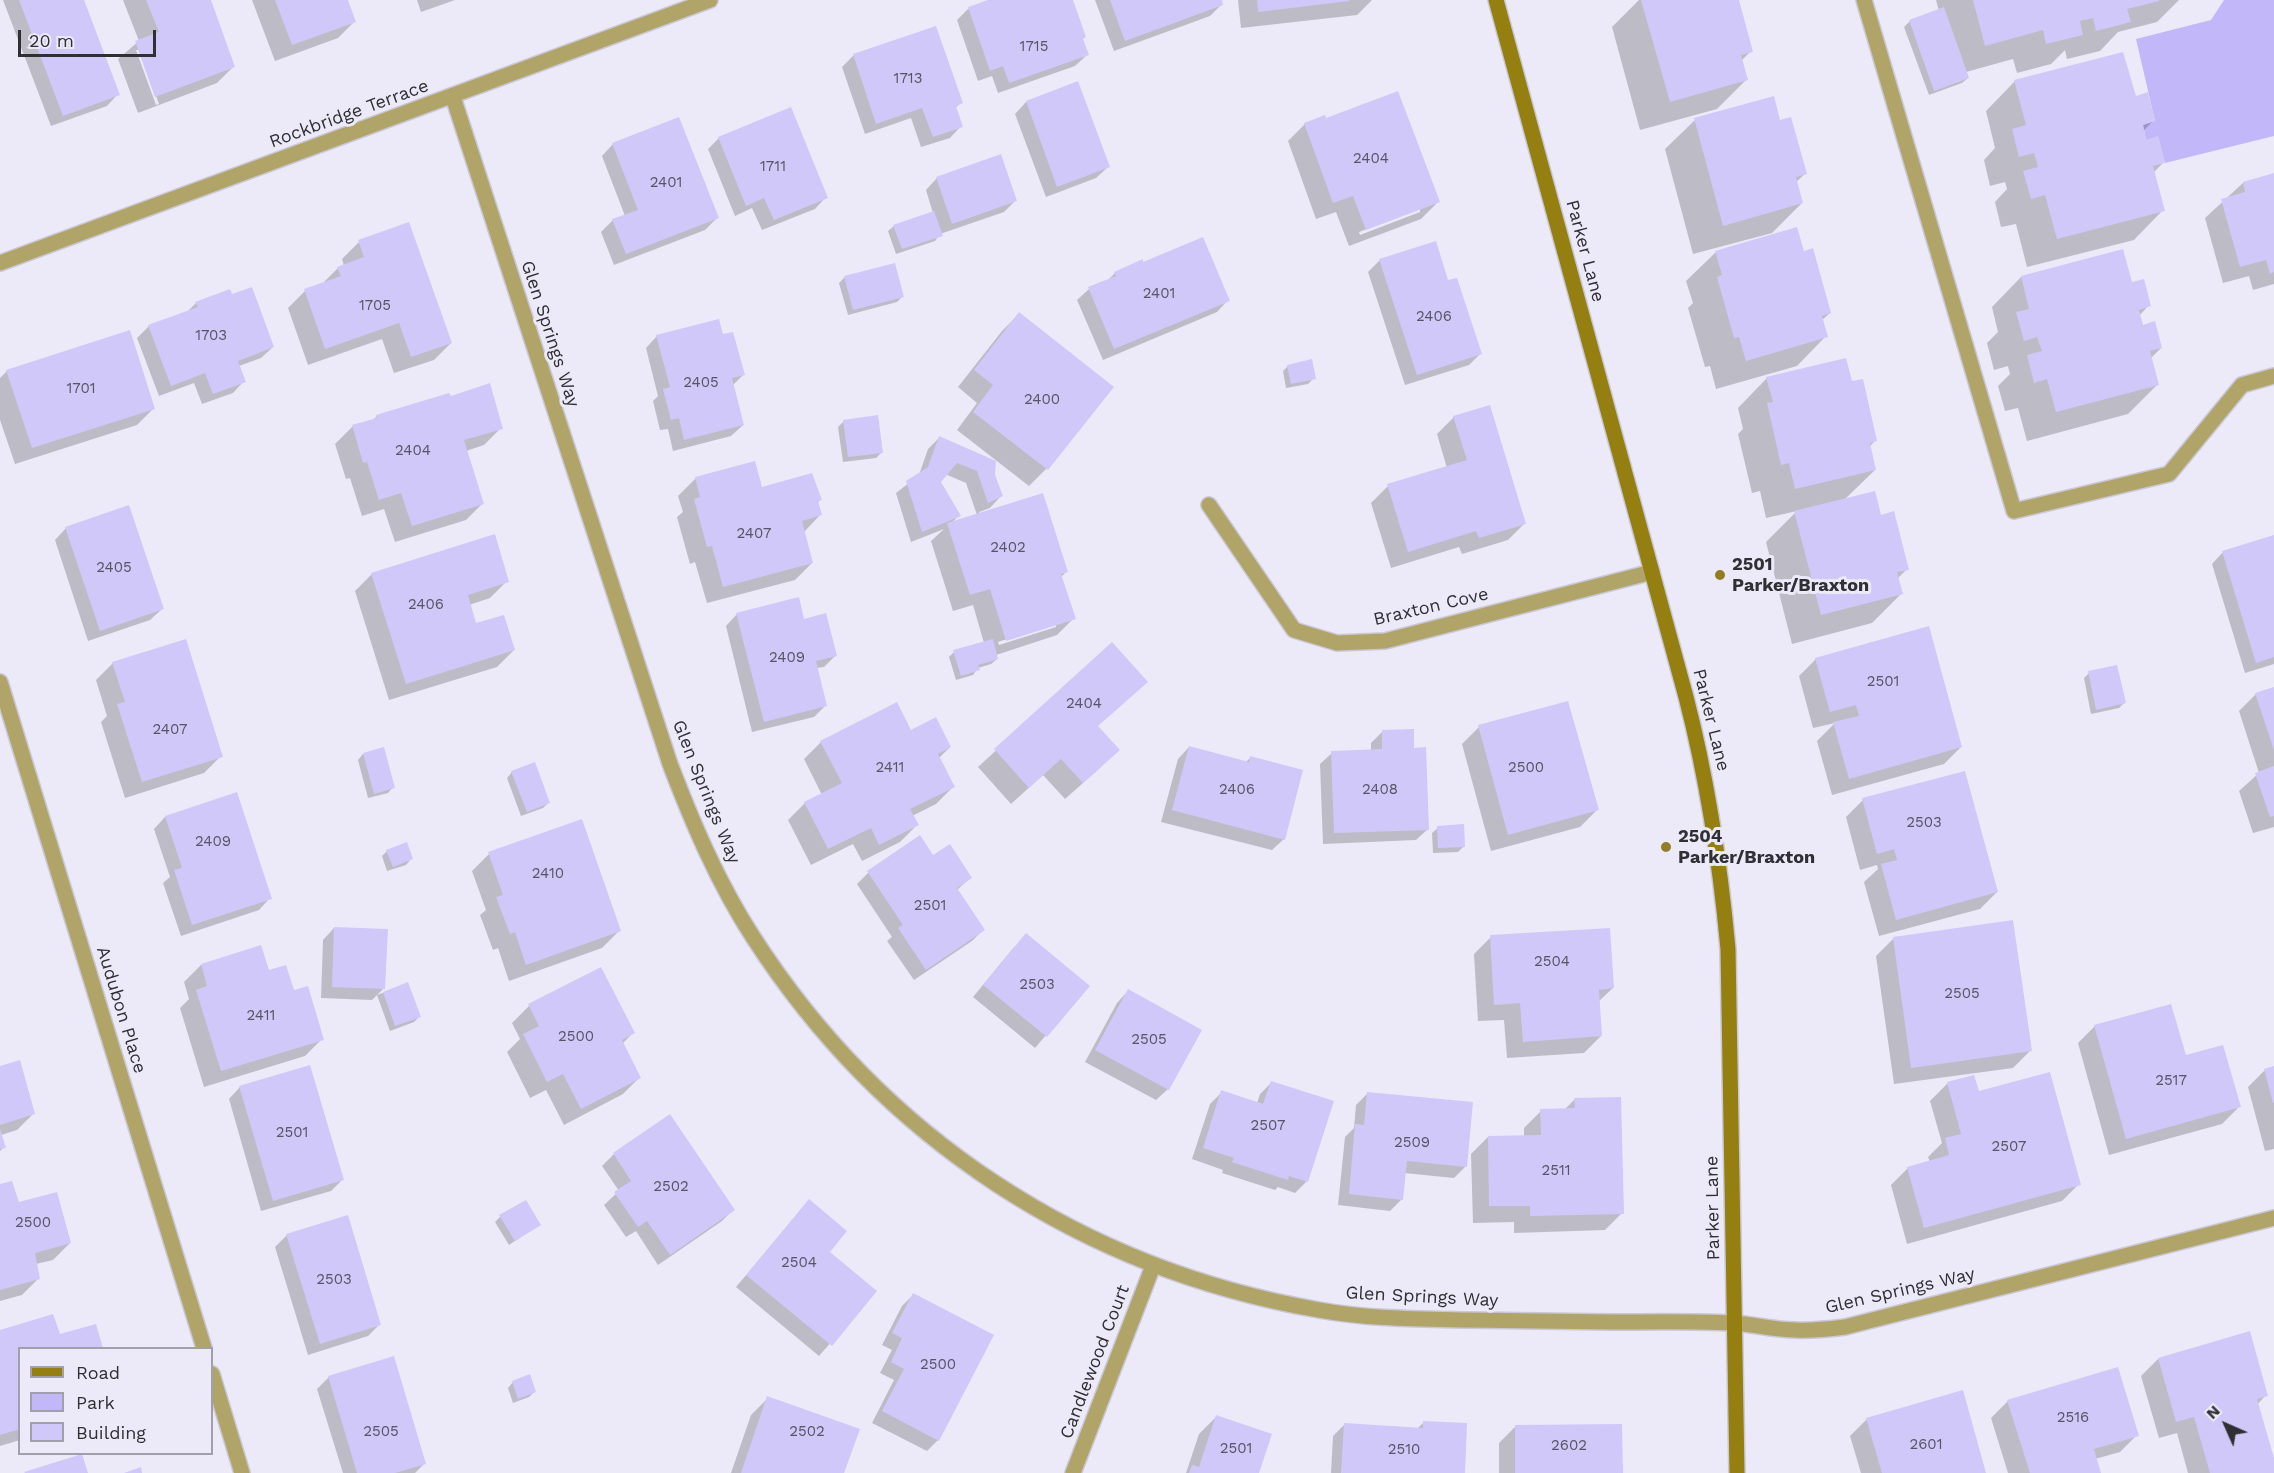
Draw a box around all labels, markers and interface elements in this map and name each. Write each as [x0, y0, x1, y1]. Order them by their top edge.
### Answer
scale bar [21, 18, 159, 56]
text: 20 m [29, 30, 74, 51]
house number: 1715 [1020, 38, 1048, 56]
house number: 1713 [894, 70, 922, 88]
street label: Rockbridge Terrace [266, 75, 432, 153]
house number: 2404 [1353, 150, 1389, 168]
house number: 1711 [760, 158, 786, 176]
house number: 2401 [650, 174, 682, 192]
street label: Parker Lane [1561, 198, 1609, 304]
street label: Glen Springs Way [516, 258, 584, 410]
house number: 2401 [1143, 285, 1175, 303]
house number: 1705 [359, 297, 391, 315]
house number: 2406 [1416, 308, 1452, 326]
house number: 1703 [195, 327, 227, 345]
house number: 2405 [683, 374, 719, 392]
house number: 1701 [66, 380, 96, 398]
house number: 2400 [1024, 391, 1060, 409]
house number: 2404 [395, 442, 431, 460]
house number: 2407 [737, 525, 771, 543]
house number: 2402 [990, 539, 1026, 557]
place label: 2501 Parker/Braxton [1732, 554, 1869, 596]
house number: 2405 [96, 559, 132, 577]
marker: 2501 Parker/Braxton [1713, 568, 1727, 582]
street label: Braxton Cove [1371, 583, 1491, 631]
house number: 2406 [408, 596, 444, 614]
house number: 2409 [769, 649, 805, 667]
street label: Parker Lane [1688, 667, 1734, 773]
house number: 2501 [1867, 673, 1899, 691]
house number: 2404 [1066, 695, 1102, 713]
street label: Glen Springs Way [667, 717, 745, 867]
house number: 2407 [153, 721, 187, 739]
house number: 2411 [876, 759, 904, 777]
house number: 2500 [1508, 759, 1544, 777]
house number: 2406 [1219, 781, 1255, 799]
house number: 2408 [1362, 781, 1398, 799]
house number: 2503 [1906, 814, 1942, 832]
place label: 2504 Parker/Braxton [1678, 826, 1815, 868]
house number: 2409 [195, 833, 231, 851]
marker: 2504 Parker/Braxton [1659, 840, 1673, 854]
house number: 2410 [532, 865, 564, 883]
house number: 2501 [914, 897, 946, 915]
street label: Audubon Place [91, 944, 151, 1076]
house number: 2504 [1534, 953, 1570, 971]
house number: 2503 [1019, 976, 1055, 994]
house number: 2505 [1944, 985, 1980, 1003]
house number: 2411 [247, 1007, 275, 1025]
house number: 2500 [558, 1028, 594, 1046]
house number: 2505 [1131, 1031, 1167, 1049]
house number: 2517 [2155, 1072, 2187, 1090]
house number: 2507 [1251, 1117, 1285, 1135]
house number: 2501 [276, 1124, 308, 1142]
house number: 2509 [1394, 1134, 1430, 1152]
house number: 2507 [1992, 1138, 2026, 1156]
street label: Parker Lane [1701, 1155, 1725, 1261]
house number: 2511 [1541, 1162, 1571, 1180]
house number: 2502 [653, 1178, 689, 1196]
house number: 2500 [15, 1214, 51, 1232]
house number: 2504 [781, 1254, 817, 1272]
street label: Glen Springs Way [1823, 1263, 1977, 1319]
house number: 2503 [316, 1271, 352, 1289]
street label: Candlewood Court [1056, 1282, 1134, 1442]
street label: Glen Springs Way [1345, 1282, 1499, 1312]
legend [18, 1347, 213, 1455]
house number: 2500 [920, 1356, 956, 1374]
text: Road [76, 1362, 120, 1383]
text: Park [76, 1392, 115, 1413]
north arrow [2196, 1395, 2256, 1455]
text: N [2202, 1401, 2224, 1423]
house number: 2516 [2057, 1409, 2089, 1427]
text: Building [76, 1422, 146, 1443]
house number: 2505 [363, 1423, 399, 1441]
house number: 2502 [789, 1423, 825, 1441]
house number: 2601 [1909, 1436, 1943, 1454]
house number: 2602 [1551, 1437, 1587, 1455]
house number: 2501 [1220, 1440, 1252, 1458]
house number: 2510 [1388, 1441, 1420, 1459]

